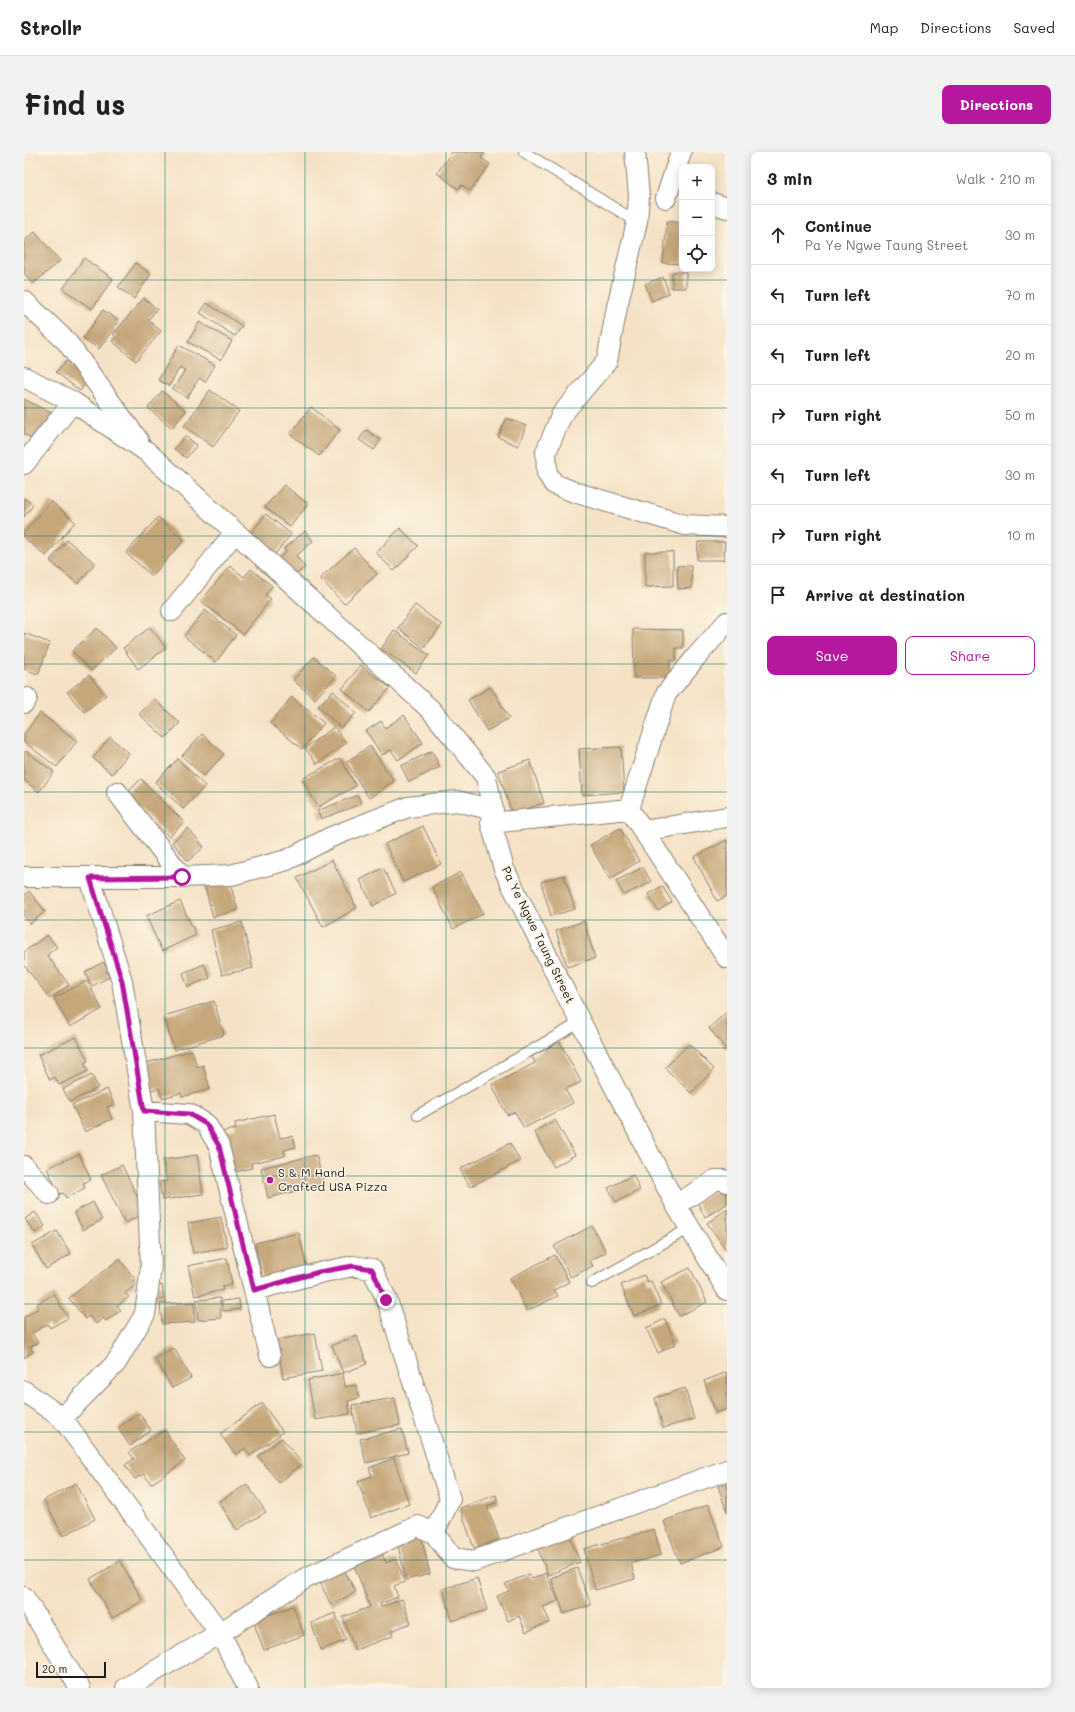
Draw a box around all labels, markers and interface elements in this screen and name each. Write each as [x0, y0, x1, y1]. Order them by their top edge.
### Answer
text: Strollr [20, 15, 82, 40]
text: Map [870, 18, 898, 37]
text: Directions [920, 18, 991, 37]
text: Saved [1013, 18, 1055, 37]
button: Directions [942, 85, 1051, 124]
text: Find us [24, 86, 125, 122]
map controls [679, 164, 715, 272]
button: + [679, 164, 715, 200]
text: 3 min [767, 167, 812, 189]
text: Walk · 210 m [956, 170, 1035, 187]
button: − [679, 200, 715, 236]
text: Continue [805, 216, 872, 236]
icon: ahead [767, 224, 789, 246]
text: 30 m [1005, 226, 1035, 243]
button: locate [679, 236, 715, 272]
text: Pa Ye Ngwe Taung Street [805, 236, 968, 253]
icon: left [767, 284, 789, 306]
text: Turn left [805, 285, 870, 305]
text: 70 m [1005, 286, 1035, 303]
icon: left [767, 344, 789, 366]
text: Turn left [805, 345, 870, 365]
text: 20 m [1005, 346, 1035, 363]
icon: right [767, 404, 789, 426]
text: Turn right [805, 405, 882, 425]
text: 50 m [1005, 406, 1035, 423]
icon: left [767, 464, 789, 486]
text: Turn left [805, 465, 870, 485]
text: 30 m [1005, 466, 1035, 483]
icon: right [767, 524, 789, 546]
text: Turn right [805, 525, 882, 545]
text: 10 m [1007, 526, 1035, 543]
icon: arrive [767, 584, 789, 606]
text: Arrive at destination [805, 585, 965, 605]
button: Save [767, 636, 897, 675]
button: Share [905, 636, 1035, 675]
street label: Pa Ye Ngwe Taung Street [499, 863, 579, 1006]
route start [173, 868, 191, 886]
place label: S & M Hand Crafted USA Pizza [278, 1164, 388, 1194]
marker: S & M Hand Crafted USA Pizza [265, 1175, 275, 1185]
route end [377, 1291, 395, 1309]
scale bar [36, 1660, 106, 1679]
text: 20 m [42, 1661, 67, 1676]

